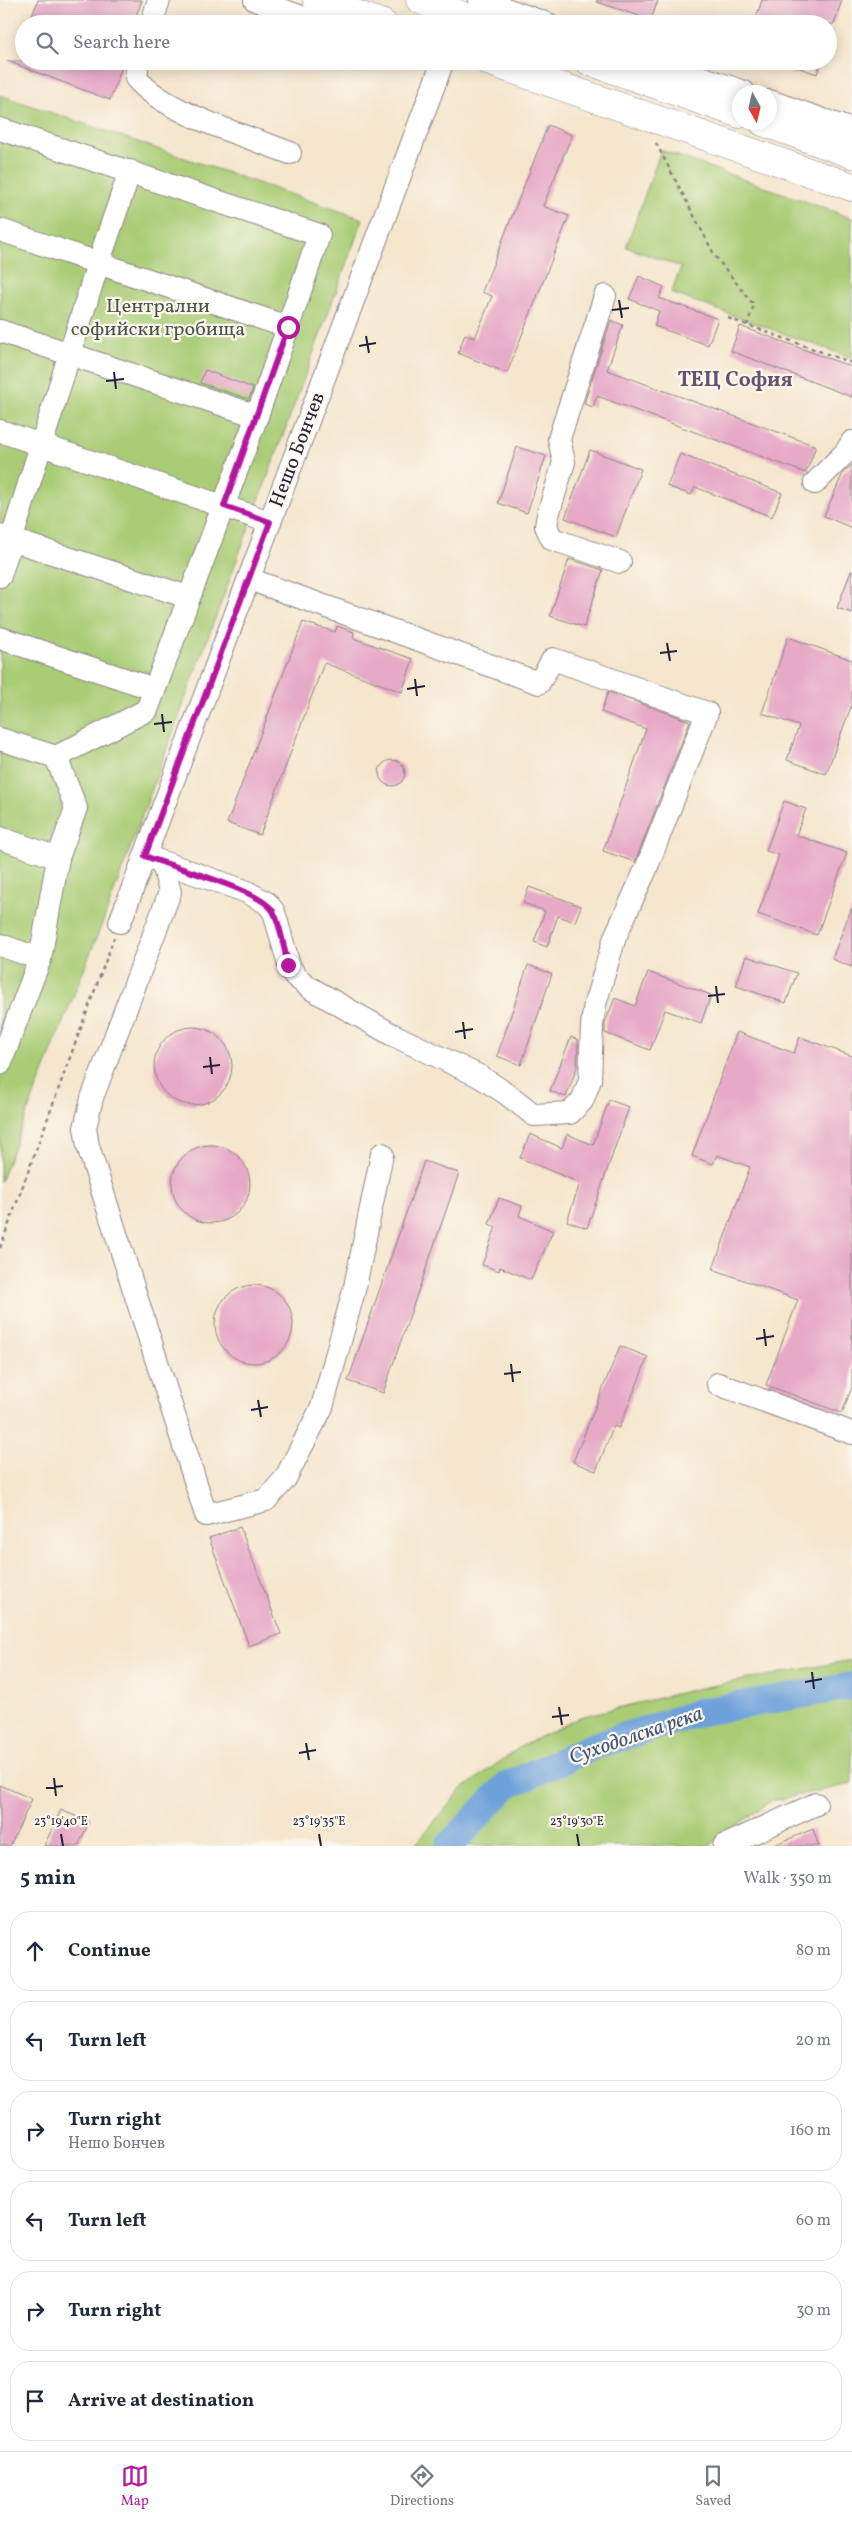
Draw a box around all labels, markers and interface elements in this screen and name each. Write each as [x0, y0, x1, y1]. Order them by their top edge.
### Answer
search box [15, 15, 837, 70]
icon: search [33, 29, 61, 57]
text: Search here [73, 30, 170, 56]
north arrow [732, 85, 777, 130]
park label: Централни софийски гробища [71, 293, 245, 344]
route start [277, 316, 300, 339]
district label: ТЕЦ София [677, 366, 793, 395]
street label: Нешо Бончев [263, 388, 333, 512]
route end [277, 954, 300, 977]
water label: Суходолска река [565, 1700, 707, 1772]
text: 23°19'40"E [34, 1814, 88, 1830]
text: 23°19'35"E [292, 1814, 346, 1830]
text: 23°19'30"E [550, 1814, 604, 1830]
text: 5 min [20, 1864, 76, 1893]
text: Walk · 350 m [744, 1868, 832, 1890]
icon: ahead [21, 1937, 49, 1965]
text: Continue [68, 1938, 151, 1964]
text: 80 m [796, 1940, 831, 1962]
icon: left [21, 2027, 49, 2055]
text: Turn left [68, 2028, 147, 2054]
text: 20 m [796, 2030, 831, 2052]
text: Turn right [68, 2107, 161, 2133]
icon: right [21, 2117, 49, 2145]
text: 160 m [790, 2120, 831, 2142]
text: Нешо Бончев [68, 2133, 165, 2155]
icon: left [21, 2207, 49, 2235]
text: Turn left [68, 2208, 147, 2234]
text: 60 m [796, 2210, 831, 2232]
icon: right [21, 2297, 49, 2325]
text: Turn right [68, 2298, 161, 2324]
text: 30 m [796, 2300, 831, 2322]
icon: arrive [21, 2387, 49, 2415]
text: Arrive at destination [68, 2388, 254, 2414]
tab: Map [121, 2462, 149, 2511]
tab: Directions [390, 2462, 454, 2511]
tab: Saved [695, 2462, 731, 2511]

